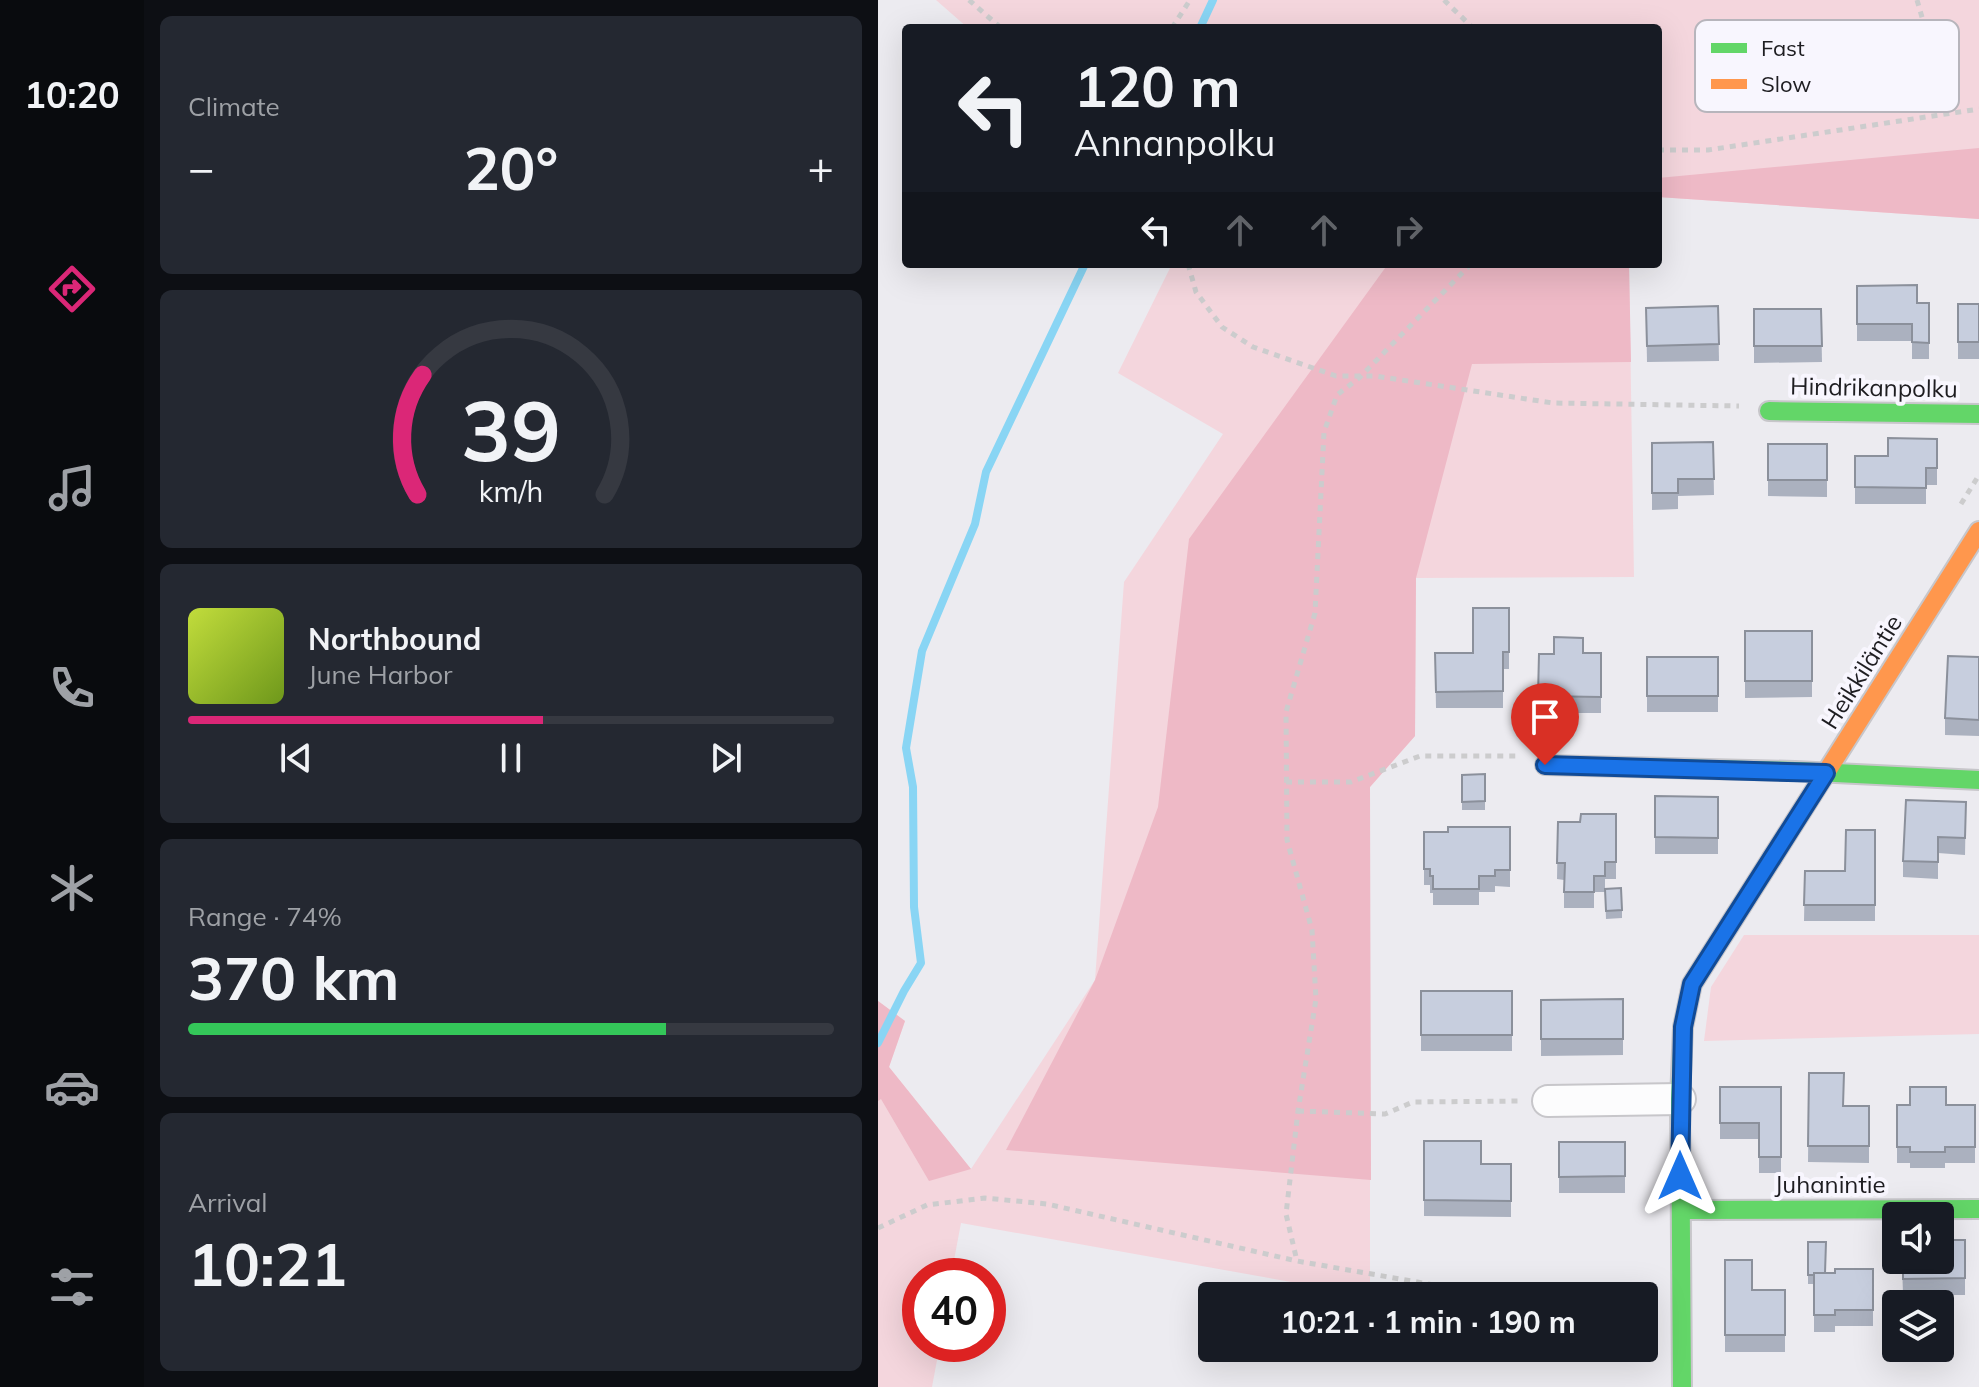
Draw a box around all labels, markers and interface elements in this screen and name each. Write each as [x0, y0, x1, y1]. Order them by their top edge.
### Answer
legend [1695, 20, 1959, 112]
text: Fast [1761, 34, 1805, 62]
text: 120 m [1074, 51, 1241, 121]
icon: left [942, 56, 1046, 160]
text: Slow [1761, 70, 1811, 98]
text: 10:20 [24, 72, 120, 117]
text: Climate [188, 90, 280, 123]
text: Annanpolku [1074, 120, 1275, 165]
text: 20° [464, 130, 558, 205]
text: − [188, 140, 214, 195]
text: + [808, 140, 834, 195]
icon: left [1134, 208, 1178, 252]
icon: ahead [1218, 208, 1262, 252]
icon: ahead [1302, 208, 1346, 252]
icon: right [1386, 208, 1430, 252]
icon: directions [44, 261, 100, 317]
street label: Hindrikanpolku [1790, 371, 1958, 403]
text: 39 [461, 377, 561, 482]
icon: music [44, 460, 100, 516]
text: km/h [479, 473, 543, 509]
street label: Heikkiläntie [1814, 609, 1908, 734]
text: Northbound [308, 620, 481, 658]
text: June Harbor [308, 658, 453, 691]
icon: phone [44, 660, 100, 716]
pin [1511, 683, 1579, 765]
icon: arrive [1523, 695, 1567, 739]
icon: previous [274, 736, 318, 780]
icon: pause [489, 736, 533, 780]
icon: next [704, 736, 748, 780]
icon: climate [44, 860, 100, 916]
text: Range · 74% [188, 900, 342, 933]
text: 370 km [188, 940, 400, 1015]
icon: car [44, 1059, 100, 1115]
position arrow [1638, 1134, 1722, 1218]
street label: Juhanintie [1774, 1169, 1886, 1199]
text: Arrival [188, 1186, 268, 1219]
map controls [1882, 1202, 1954, 1362]
button: sound [1882, 1202, 1954, 1274]
text: 10:21 [188, 1226, 347, 1301]
speed limit sign: 40 [902, 1258, 1006, 1362]
icon: filters [44, 1259, 100, 1315]
button: layers [1882, 1290, 1954, 1362]
text: 10:21 · 1 min · 190 m [1280, 1303, 1576, 1341]

